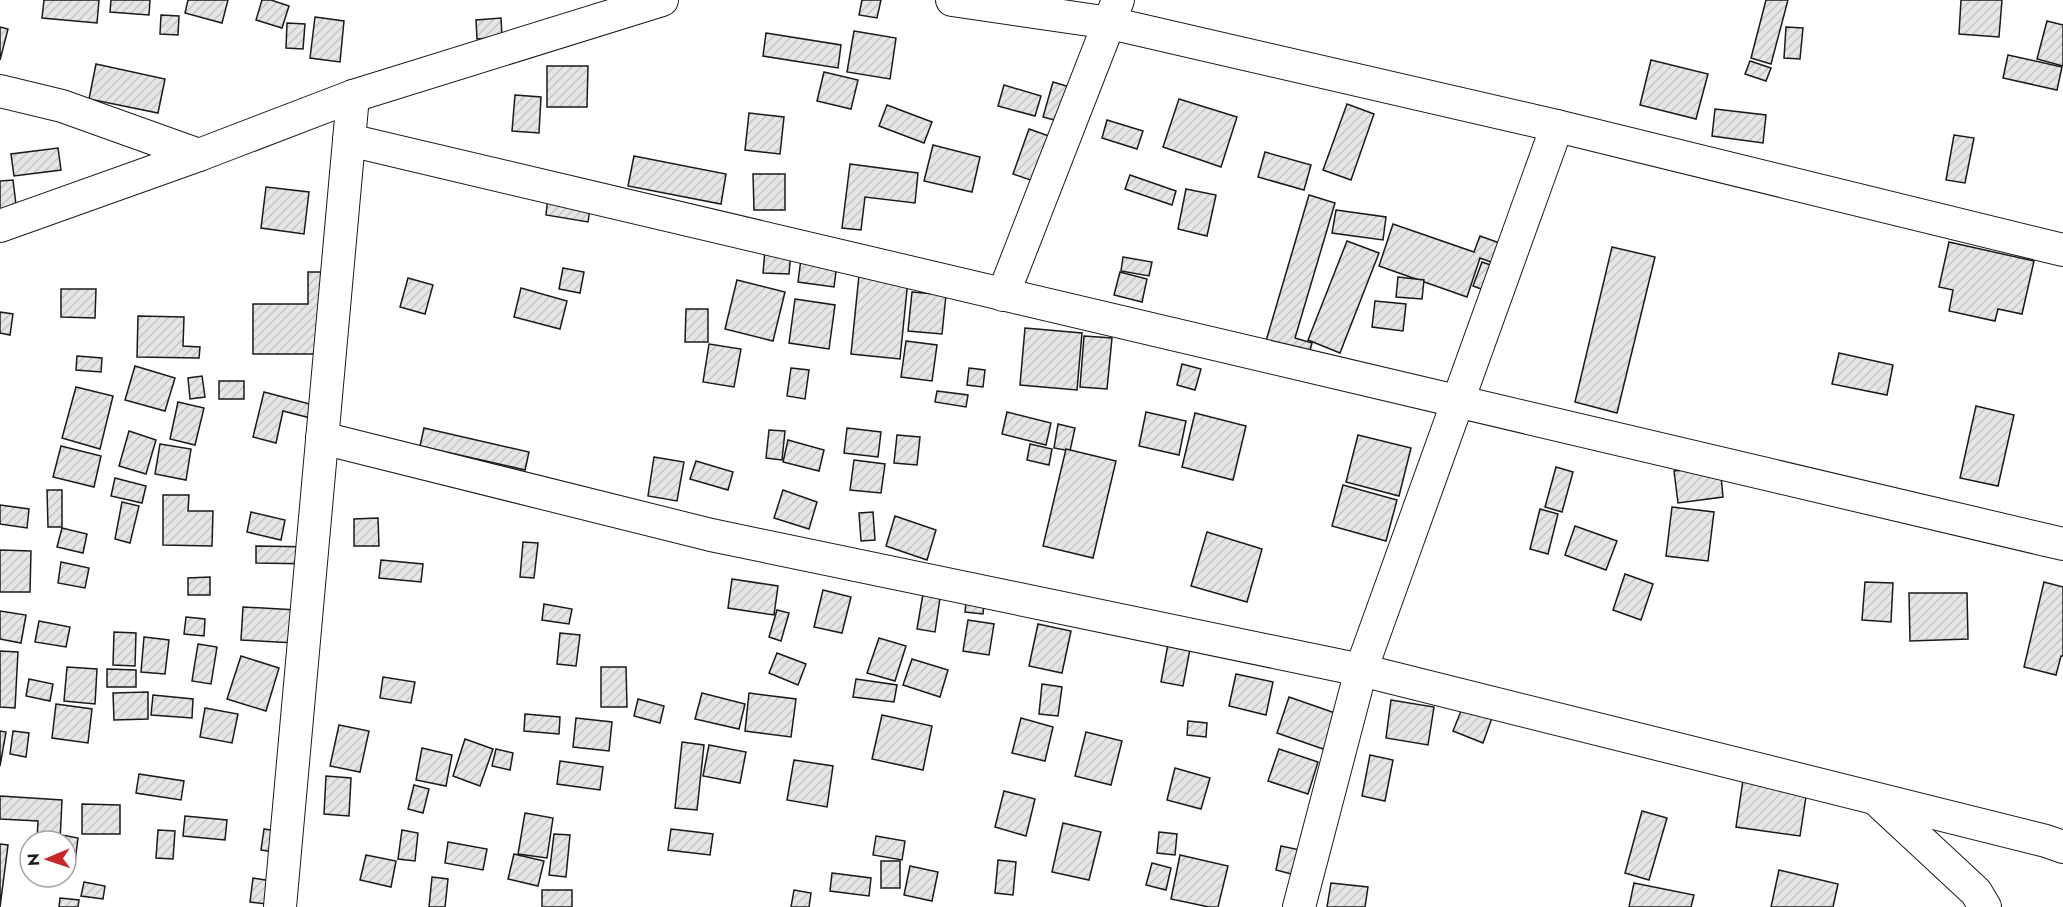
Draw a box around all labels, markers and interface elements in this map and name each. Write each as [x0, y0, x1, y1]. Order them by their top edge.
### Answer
north arrow [18, 829, 78, 889]
text: N [22, 853, 45, 866]

